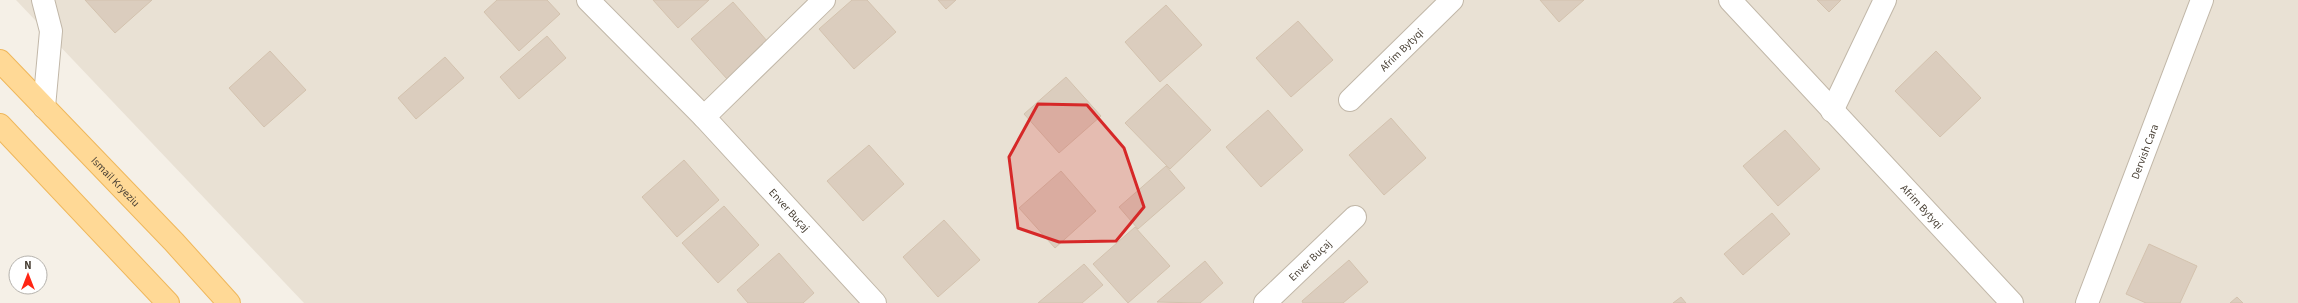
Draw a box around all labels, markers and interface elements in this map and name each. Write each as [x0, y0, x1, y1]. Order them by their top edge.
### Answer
street label: Afrim Bytyqi [1376, 25, 1427, 75]
street label: Dervish Cara [2128, 122, 2162, 181]
street label: Ismail Kryeziu [88, 153, 143, 210]
street label: Afrim Bytyqi [1897, 181, 1946, 232]
street label: Enver Buçaj [765, 185, 813, 235]
street label: Enver Buçaj [1285, 236, 1335, 285]
north arrow [8, 255, 48, 295]
text: N [24, 258, 32, 273]

